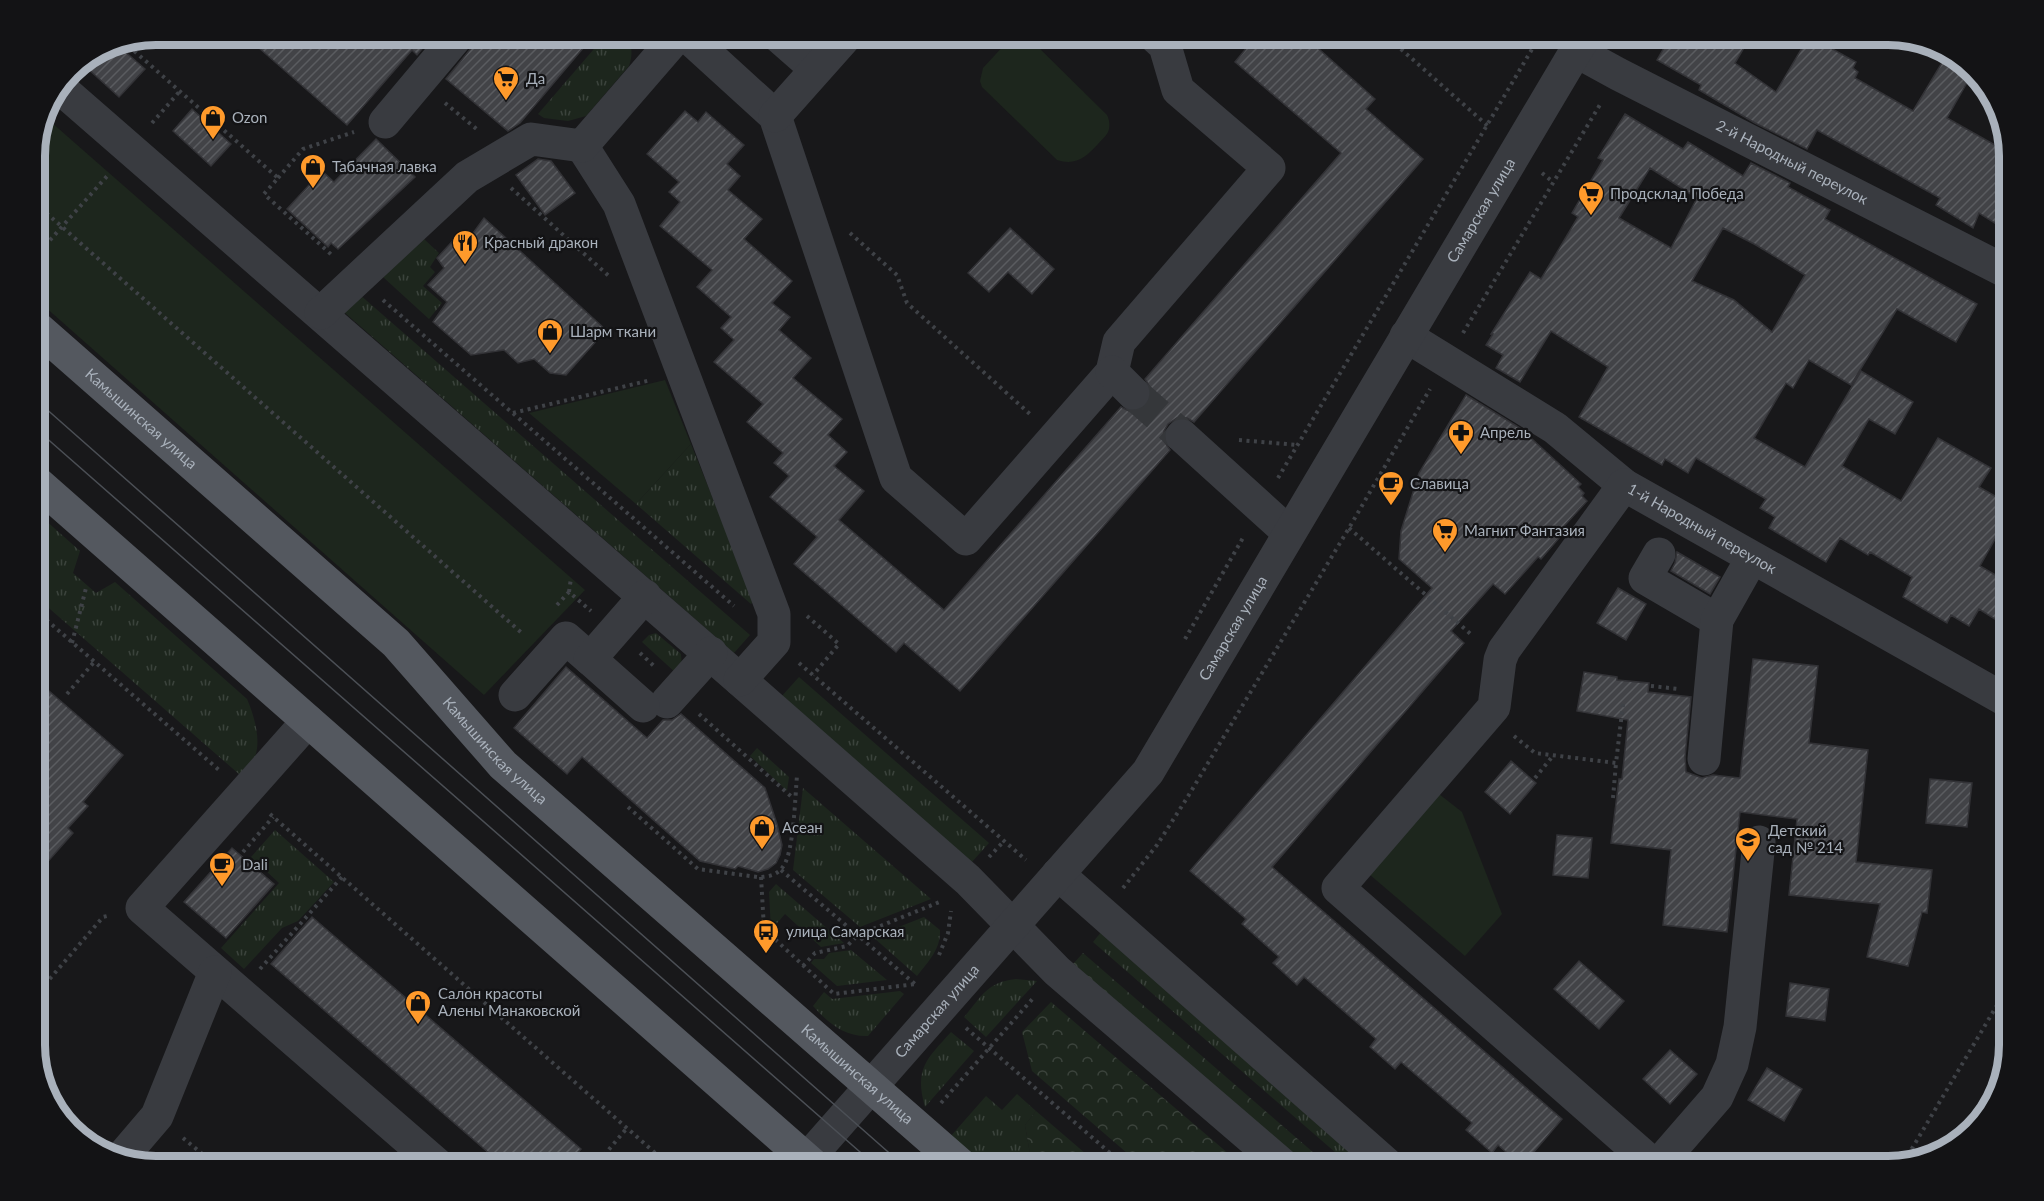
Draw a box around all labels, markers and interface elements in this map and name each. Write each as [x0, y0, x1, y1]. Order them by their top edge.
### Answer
supermarket icon: Да [491, 64, 521, 102]
place label: Да [526, 69, 545, 87]
shop icon: Ozon [198, 103, 228, 141]
place label: Ozon [232, 108, 267, 126]
street label: 2-й Народный переулок [1713, 116, 1871, 208]
shop icon: Табачная лавка [298, 152, 328, 190]
street label: Самарская улица [1442, 154, 1518, 266]
place label: Табачная лавка [332, 157, 437, 175]
supermarket icon: Продсклад Победа [1576, 179, 1606, 217]
place label: Продсклад Победа [1610, 184, 1744, 202]
restaurant icon: Красный дракон [450, 228, 480, 266]
place label: Красный дракон [484, 233, 598, 251]
shop icon: Шарм ткани [535, 317, 565, 355]
place label: Шарм ткани [570, 322, 656, 340]
street label: Камышинская улица [82, 364, 201, 472]
pharmacy icon: Апрель [1446, 418, 1476, 456]
place label: Апрель [1480, 423, 1531, 441]
cafe icon: Славица [1376, 469, 1406, 507]
place label: Славица [1410, 474, 1469, 492]
street label: 1-й Народный переулок [1625, 479, 1780, 577]
supermarket icon: Магнит Фантазия [1430, 516, 1460, 554]
place label: Магнит Фантазия [1464, 521, 1585, 539]
street label: Самарская улица [1194, 572, 1270, 684]
street label: Камышинская улица [440, 693, 552, 808]
shop icon: Асеан [747, 813, 777, 851]
place label: Асеан [782, 818, 823, 836]
place label: Детский сад № 214 [1768, 821, 1843, 856]
school or university icon: Детский сад № 214 [1733, 825, 1763, 863]
cafe icon: Dali [207, 850, 237, 888]
place label: Dali [242, 855, 268, 873]
bus stop icon: улица Самарская [751, 917, 781, 955]
place label: улица Самарская [786, 922, 905, 940]
street label: Самарская улица [890, 960, 982, 1061]
place label: Салон красоты Алены Манаковской [438, 984, 580, 1019]
shop icon: Салон красоты Алены Манаковской [403, 988, 433, 1026]
street label: Камышинская улица [798, 1020, 918, 1127]

